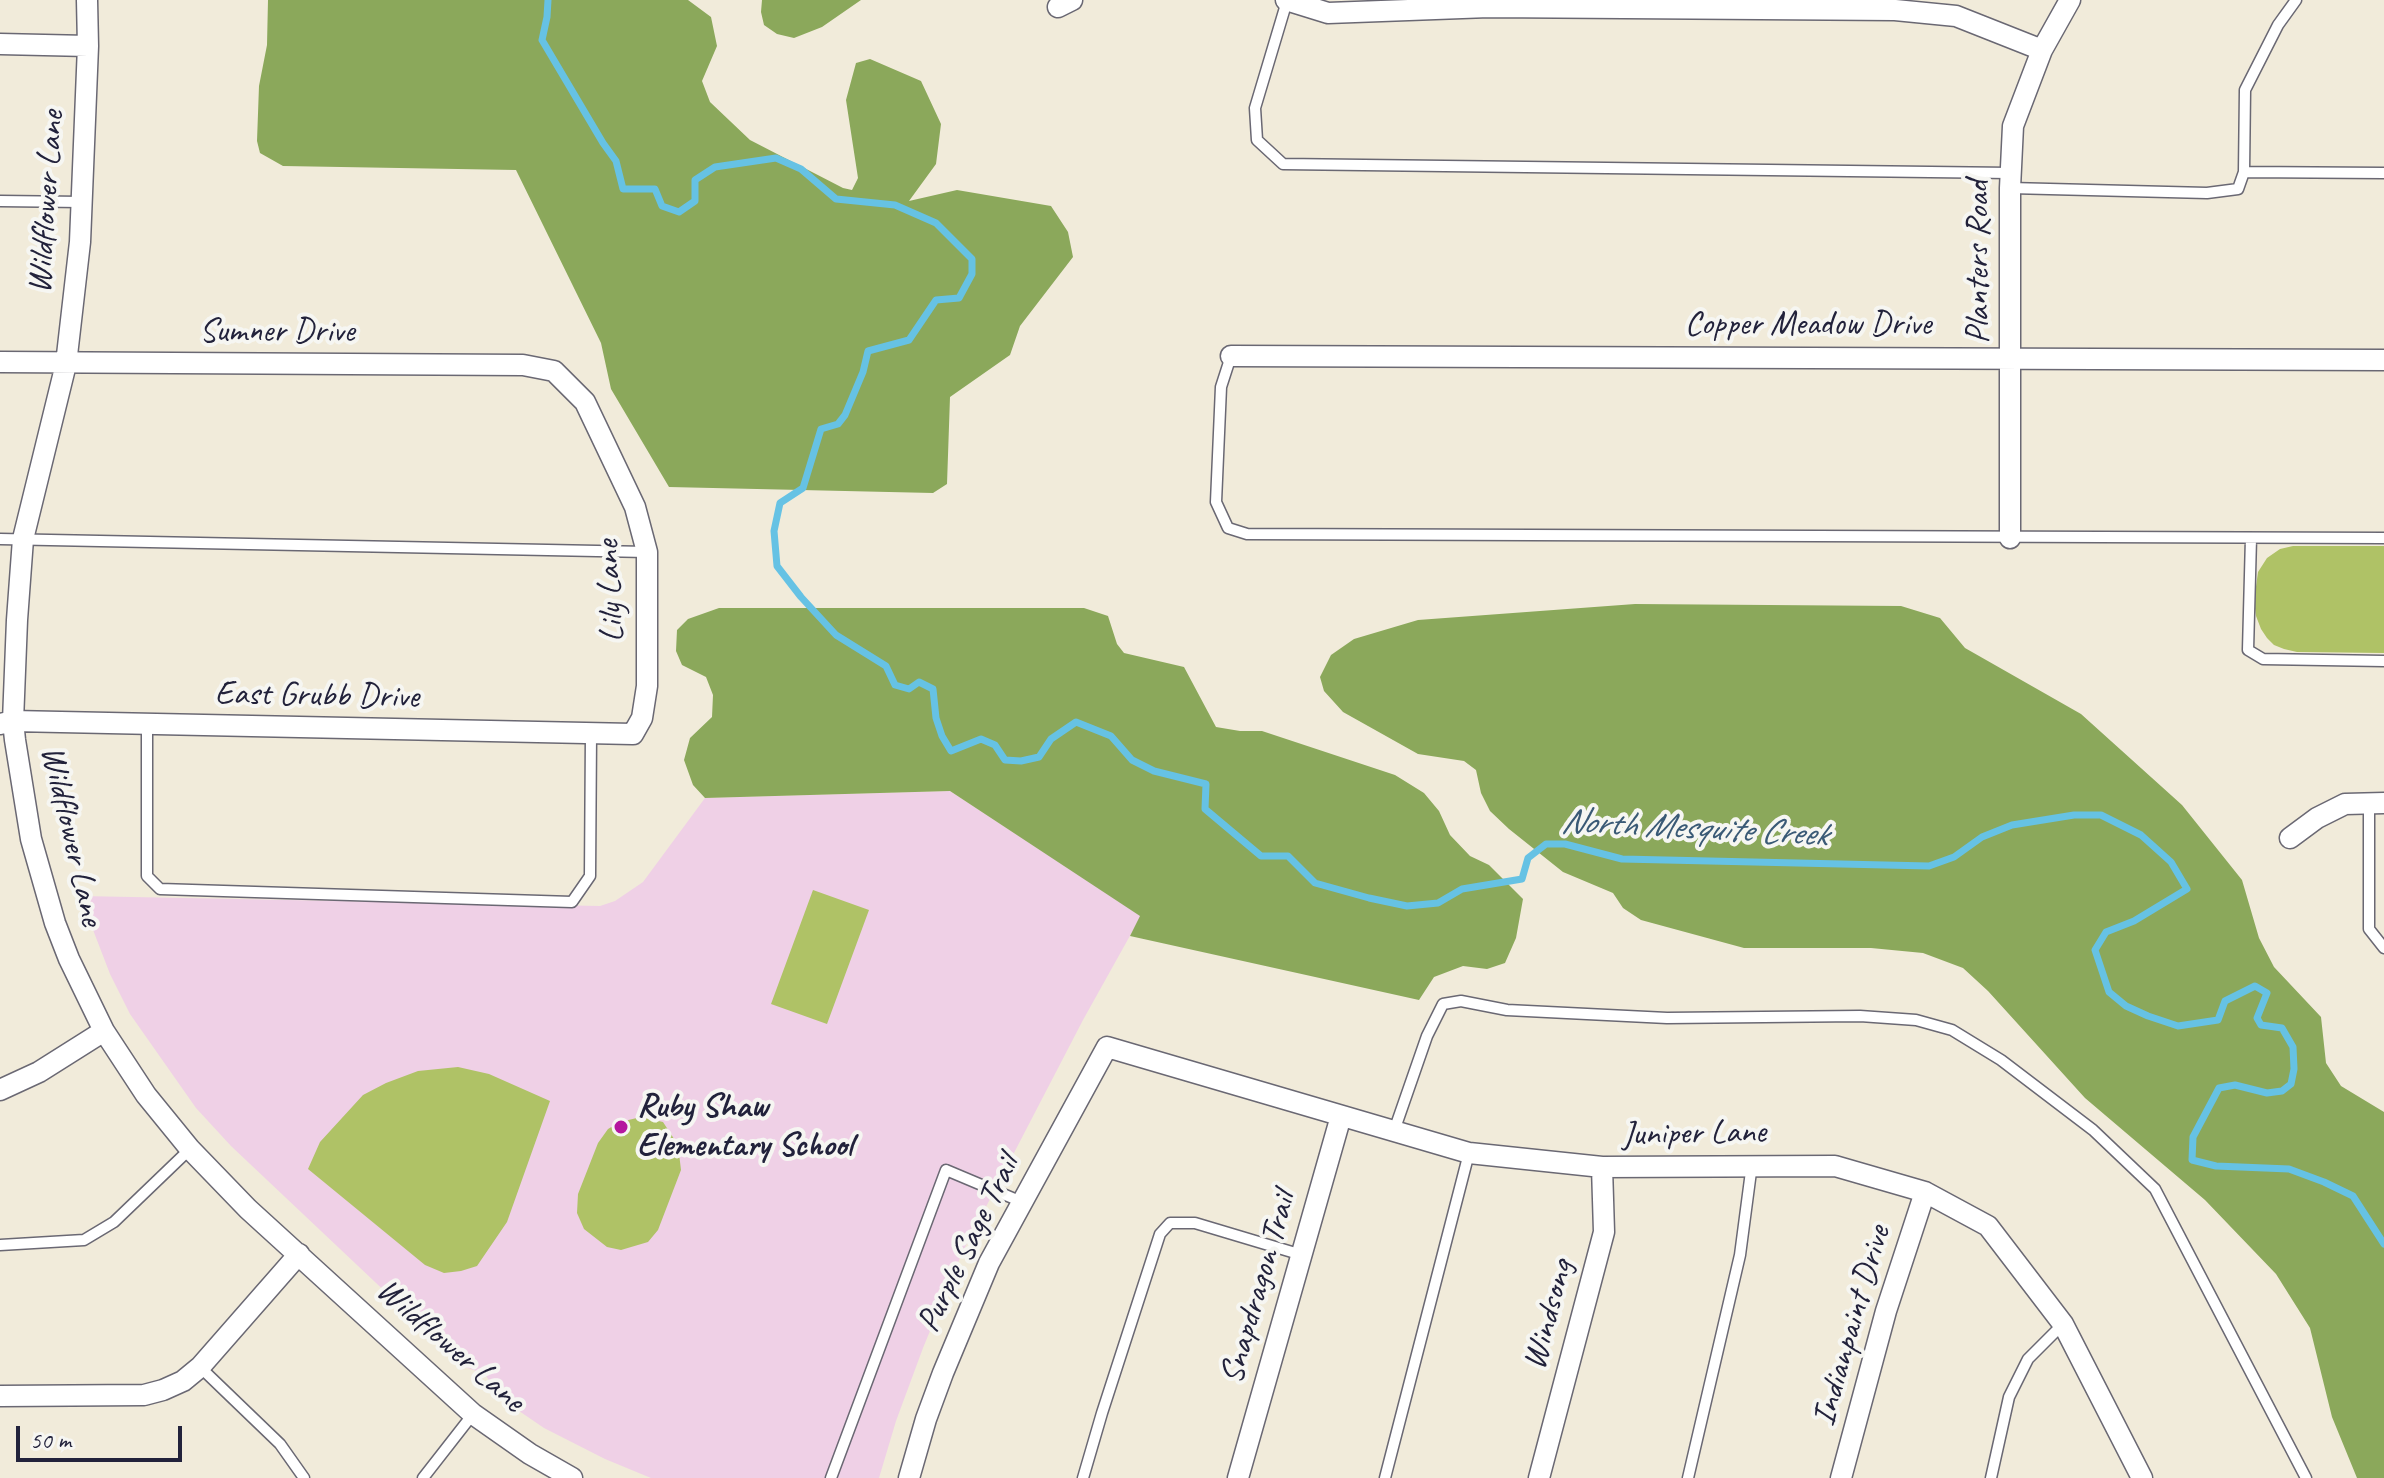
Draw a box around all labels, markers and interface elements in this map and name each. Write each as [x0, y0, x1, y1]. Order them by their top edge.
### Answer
street label: Wildflower Lane [20, 109, 74, 295]
street label: Planters Road [1959, 180, 1999, 344]
street label: Copper Meadow Drive [1685, 305, 1931, 345]
street label: Sumner Drive [199, 312, 355, 352]
street label: Lily Lane [588, 539, 634, 643]
street label: East Grubb Drive [215, 674, 419, 718]
street label: Wildflower Lane [30, 742, 112, 930]
water label: North Mesquite Creek [1560, 800, 1828, 858]
place label: Ruby Shaw Elementary School [637, 1087, 853, 1166]
street label: Juniper Lane [1622, 1112, 1766, 1156]
marker: Ruby Shaw Elementary School [612, 1118, 630, 1136]
street label: Purple Sage Trail [909, 1149, 1029, 1339]
street label: Snapdragon Trail [1212, 1187, 1306, 1389]
street label: Indianpaint Drive [1804, 1221, 1900, 1431]
street label: Windsong [1515, 1256, 1583, 1374]
street label: Wildflower Lane [367, 1270, 533, 1422]
scale bar [20, 1410, 186, 1460]
text: 50 m [30, 1425, 71, 1455]

